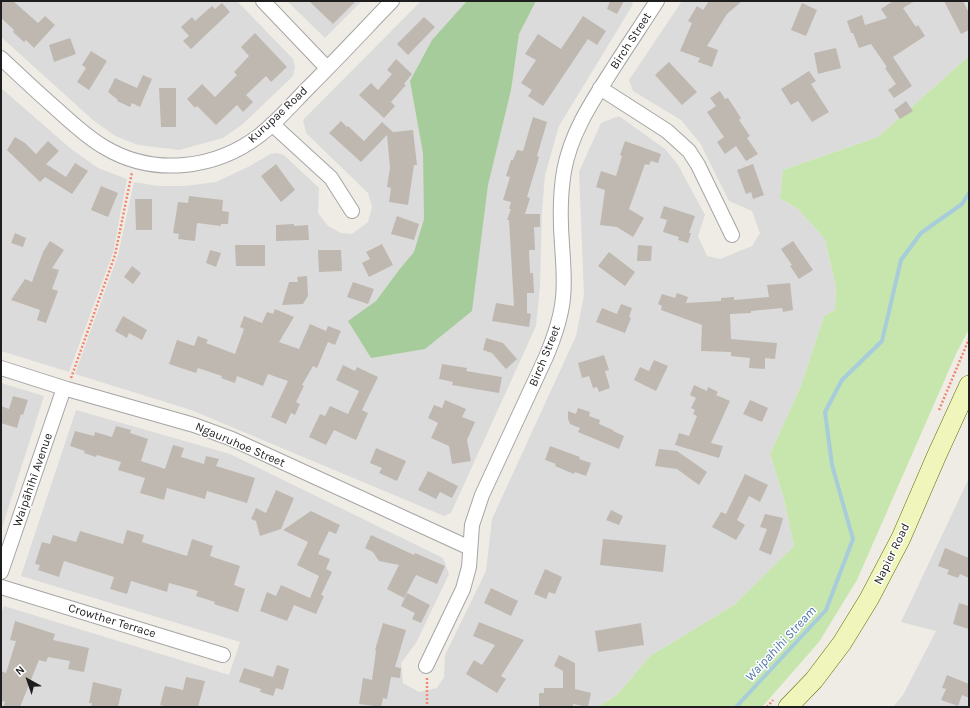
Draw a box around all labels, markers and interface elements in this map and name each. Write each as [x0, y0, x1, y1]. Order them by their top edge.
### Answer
street label: Birch Street [607, 10, 655, 72]
street label: Kurupae Road [245, 84, 311, 146]
street label: Birch Street [526, 323, 564, 389]
street label: Ngauruhoe Street [193, 420, 287, 470]
street label: Waipāhīhī Avenue [10, 431, 56, 529]
street label: Napier Road [871, 521, 913, 587]
street label: Crowther Terrace [66, 601, 158, 641]
water label: Waipahihi Stream [742, 603, 820, 685]
north arrow [8, 660, 48, 700]
text: N [13, 663, 27, 678]

